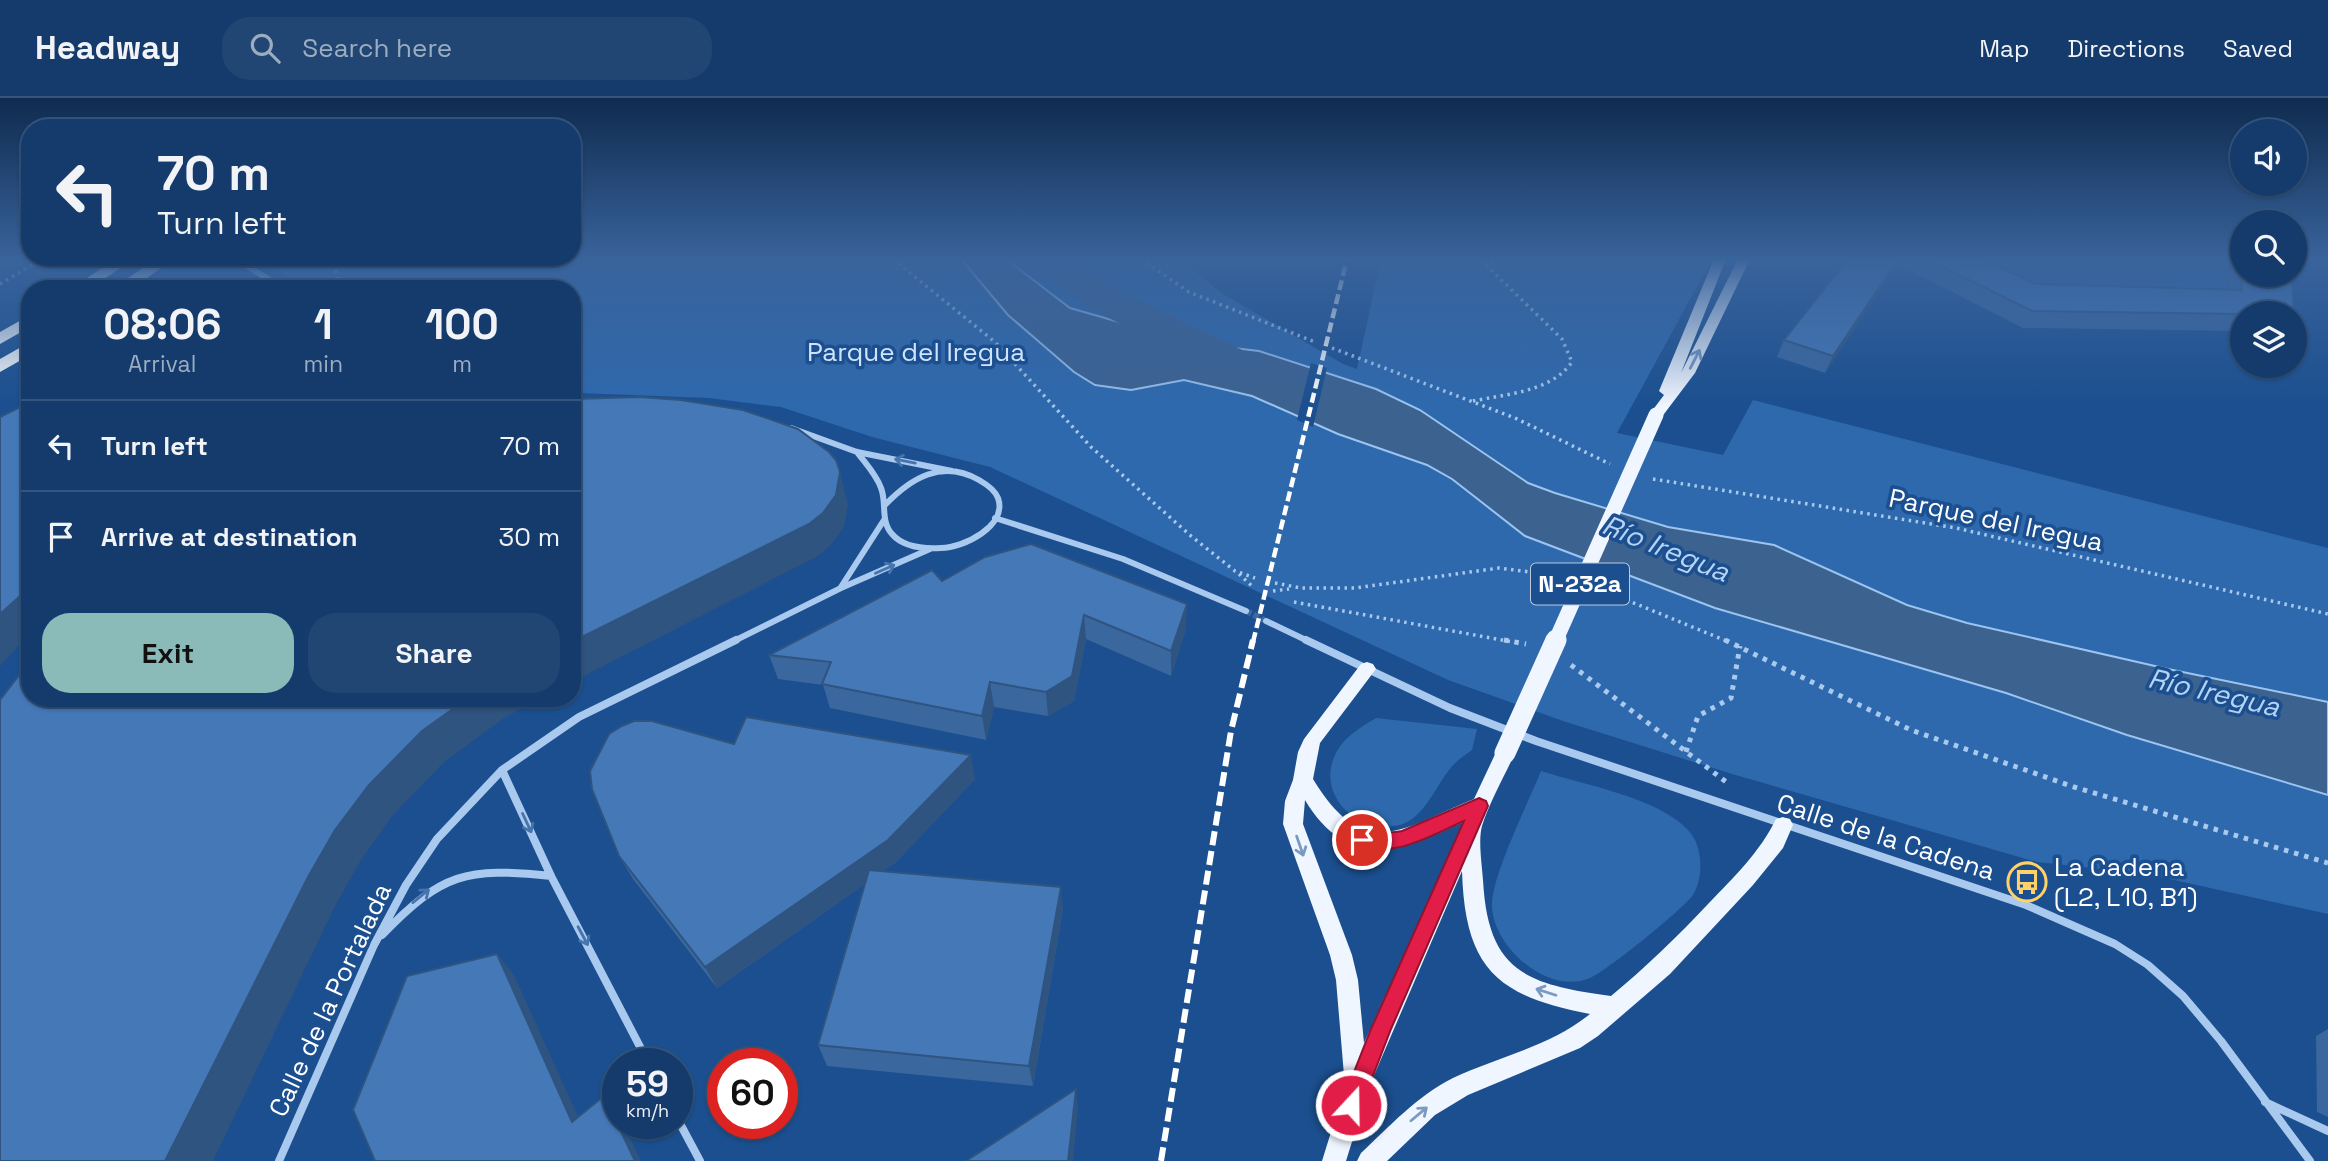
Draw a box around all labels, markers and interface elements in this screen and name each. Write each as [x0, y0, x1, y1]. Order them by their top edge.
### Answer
search box [222, 17, 712, 80]
text: Headway [35, 27, 180, 69]
icon: search [246, 29, 284, 67]
text: Search here [302, 31, 452, 65]
text: Map [1979, 33, 2029, 64]
text: Directions [2067, 33, 2185, 64]
text: Saved [2223, 33, 2293, 64]
map controls [2230, 119, 2307, 378]
button: sound [2230, 119, 2307, 196]
text: 70 m [157, 142, 270, 204]
icon: left [42, 147, 133, 238]
text: Turn left [157, 203, 287, 243]
button: search [2230, 210, 2307, 287]
text: 08:06 [103, 298, 221, 351]
text: 1 [314, 298, 333, 351]
text: 100 [425, 298, 499, 351]
button: layers [2230, 301, 2307, 378]
park label: Parque del Iregua [807, 335, 1025, 369]
text: Arrival [128, 349, 196, 379]
text: min [304, 349, 343, 379]
text: m [452, 349, 472, 379]
one-way arrow [1688, 349, 1702, 370]
icon: left [42, 427, 80, 465]
text: Turn left [101, 429, 208, 463]
text: 70 m [500, 429, 560, 463]
one-way arrow [894, 454, 916, 468]
street label: Parque del Iregua [1886, 481, 2106, 559]
water label: Río Iregua [1597, 506, 1736, 590]
icon: arrive [42, 518, 80, 556]
text: Arrive at destination [101, 520, 358, 554]
text: 30 m [499, 520, 560, 554]
one-way arrow [874, 562, 895, 575]
road number: N-232a [1531, 564, 1629, 604]
button: Exit [42, 613, 294, 693]
button: Share [308, 613, 560, 693]
water label: Río Iregua [2145, 659, 2284, 725]
street label: Calle de la Cadena [1773, 786, 2000, 888]
pin [1332, 810, 1392, 870]
one-way arrow [520, 812, 534, 833]
icon: arrive [1343, 821, 1381, 859]
one-way arrow [1295, 834, 1307, 856]
place label: La Cadena (L2, L10, B1) [2054, 850, 2198, 914]
bus stop icon: La Cadena (L2, L10, B1) [2006, 861, 2048, 903]
street label: Calle de la Portalada [261, 878, 399, 1122]
one-way arrow [412, 889, 430, 904]
one-way arrow [576, 926, 590, 946]
one-way arrow [1535, 985, 1557, 997]
speed limit sign: 60 [707, 1048, 798, 1139]
text: 59 [626, 1062, 669, 1106]
position arrow [1314, 1068, 1388, 1142]
text: km/h [626, 1099, 669, 1122]
one-way arrow [1409, 1106, 1427, 1122]

